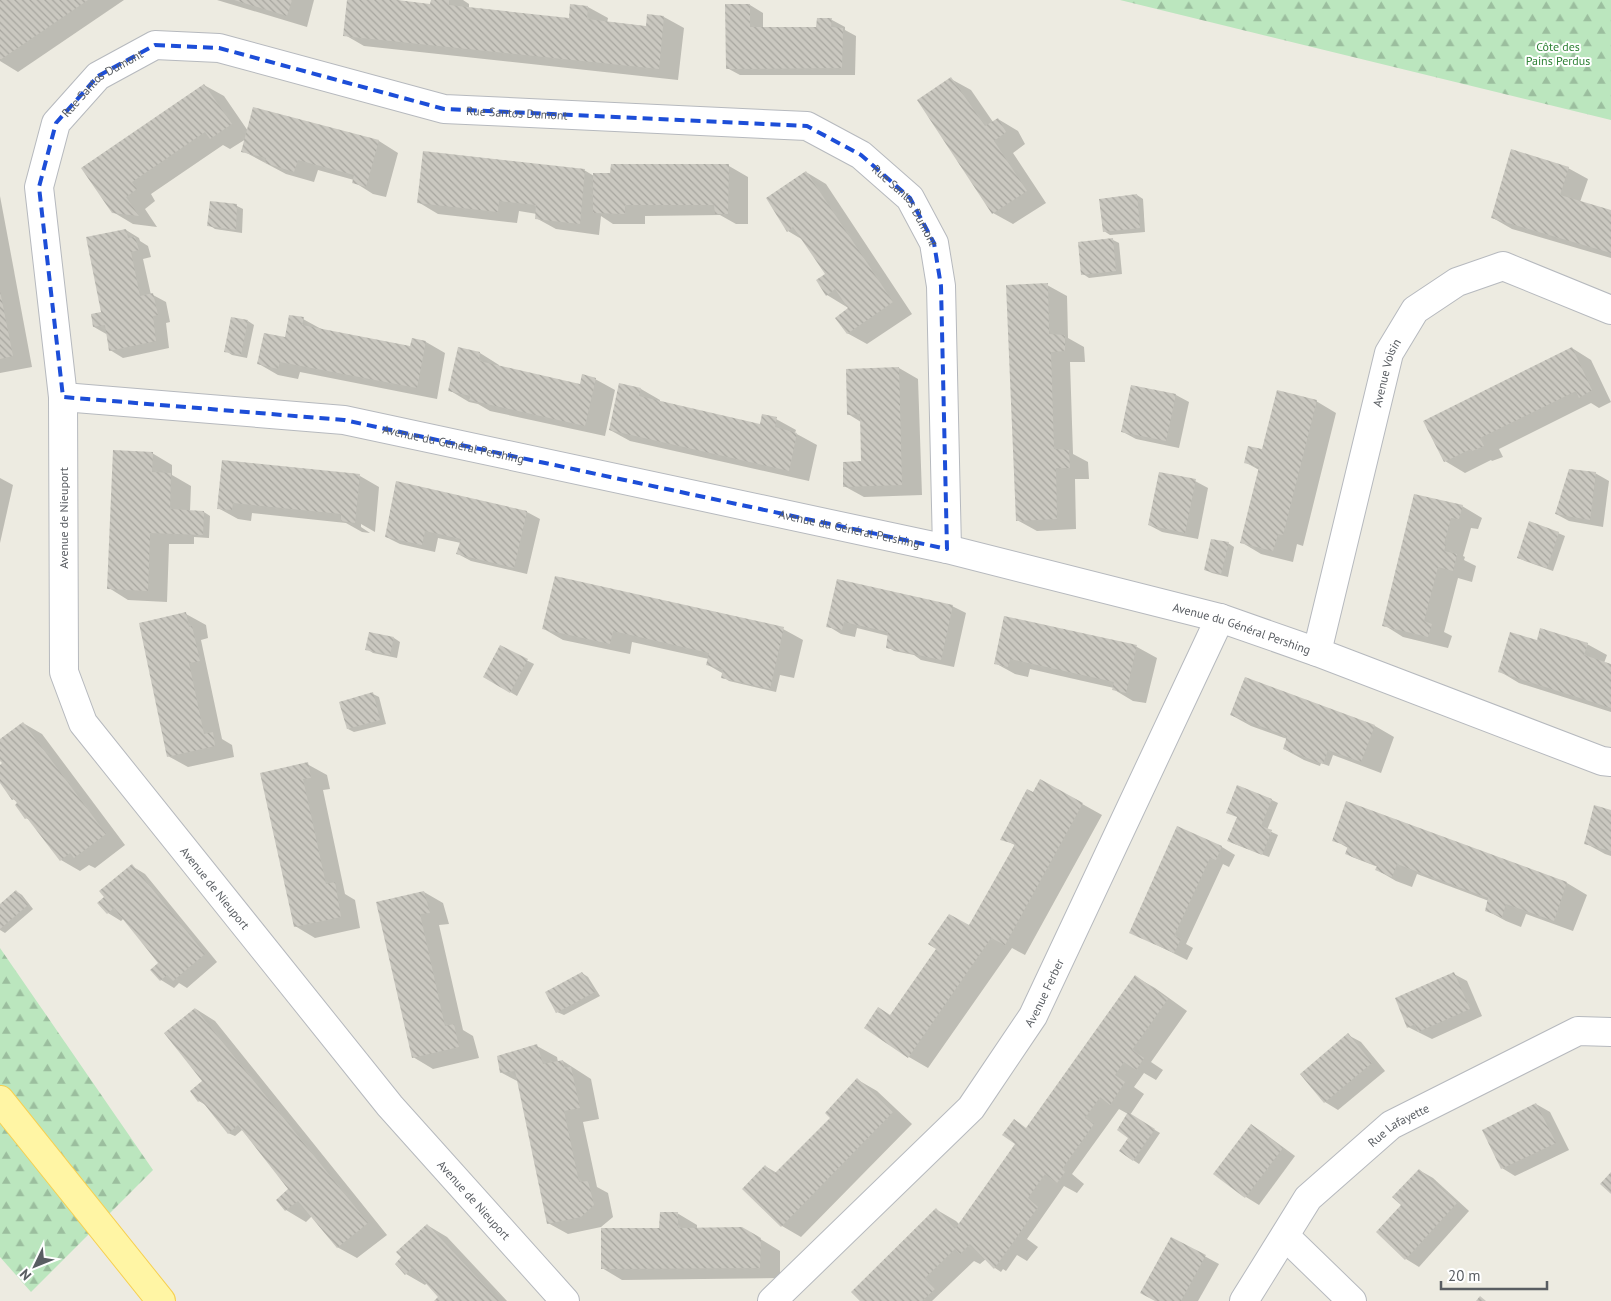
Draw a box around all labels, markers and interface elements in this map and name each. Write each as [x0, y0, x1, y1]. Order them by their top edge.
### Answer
park label: Côte des Pains Perdus [1526, 39, 1590, 68]
street label: Rue Santos Dumont [58, 46, 145, 120]
street label: Rue Santos Dumont [466, 103, 568, 122]
street label: Rue Santos Dumont [869, 161, 942, 247]
street label: Avenue Voisin [1369, 335, 1404, 408]
street label: Avenue du Général Pershing [381, 421, 526, 466]
street label: Avenue de Nieuport [56, 467, 71, 569]
street label: Avenue du Général Pershing [778, 506, 922, 551]
street label: Avenue du Général Pershing [1171, 599, 1313, 657]
street label: Avenue de Nieuport [177, 844, 253, 932]
street label: Avenue Ferber [1021, 956, 1066, 1029]
street label: Rue Lafayette [1364, 1100, 1431, 1150]
street label: Avenue de Nieuport [434, 1157, 514, 1243]
north arrow [10, 1241, 60, 1291]
scale bar [1441, 1258, 1547, 1290]
text: N [16, 1265, 35, 1284]
text: 20 m [1448, 1266, 1481, 1285]

